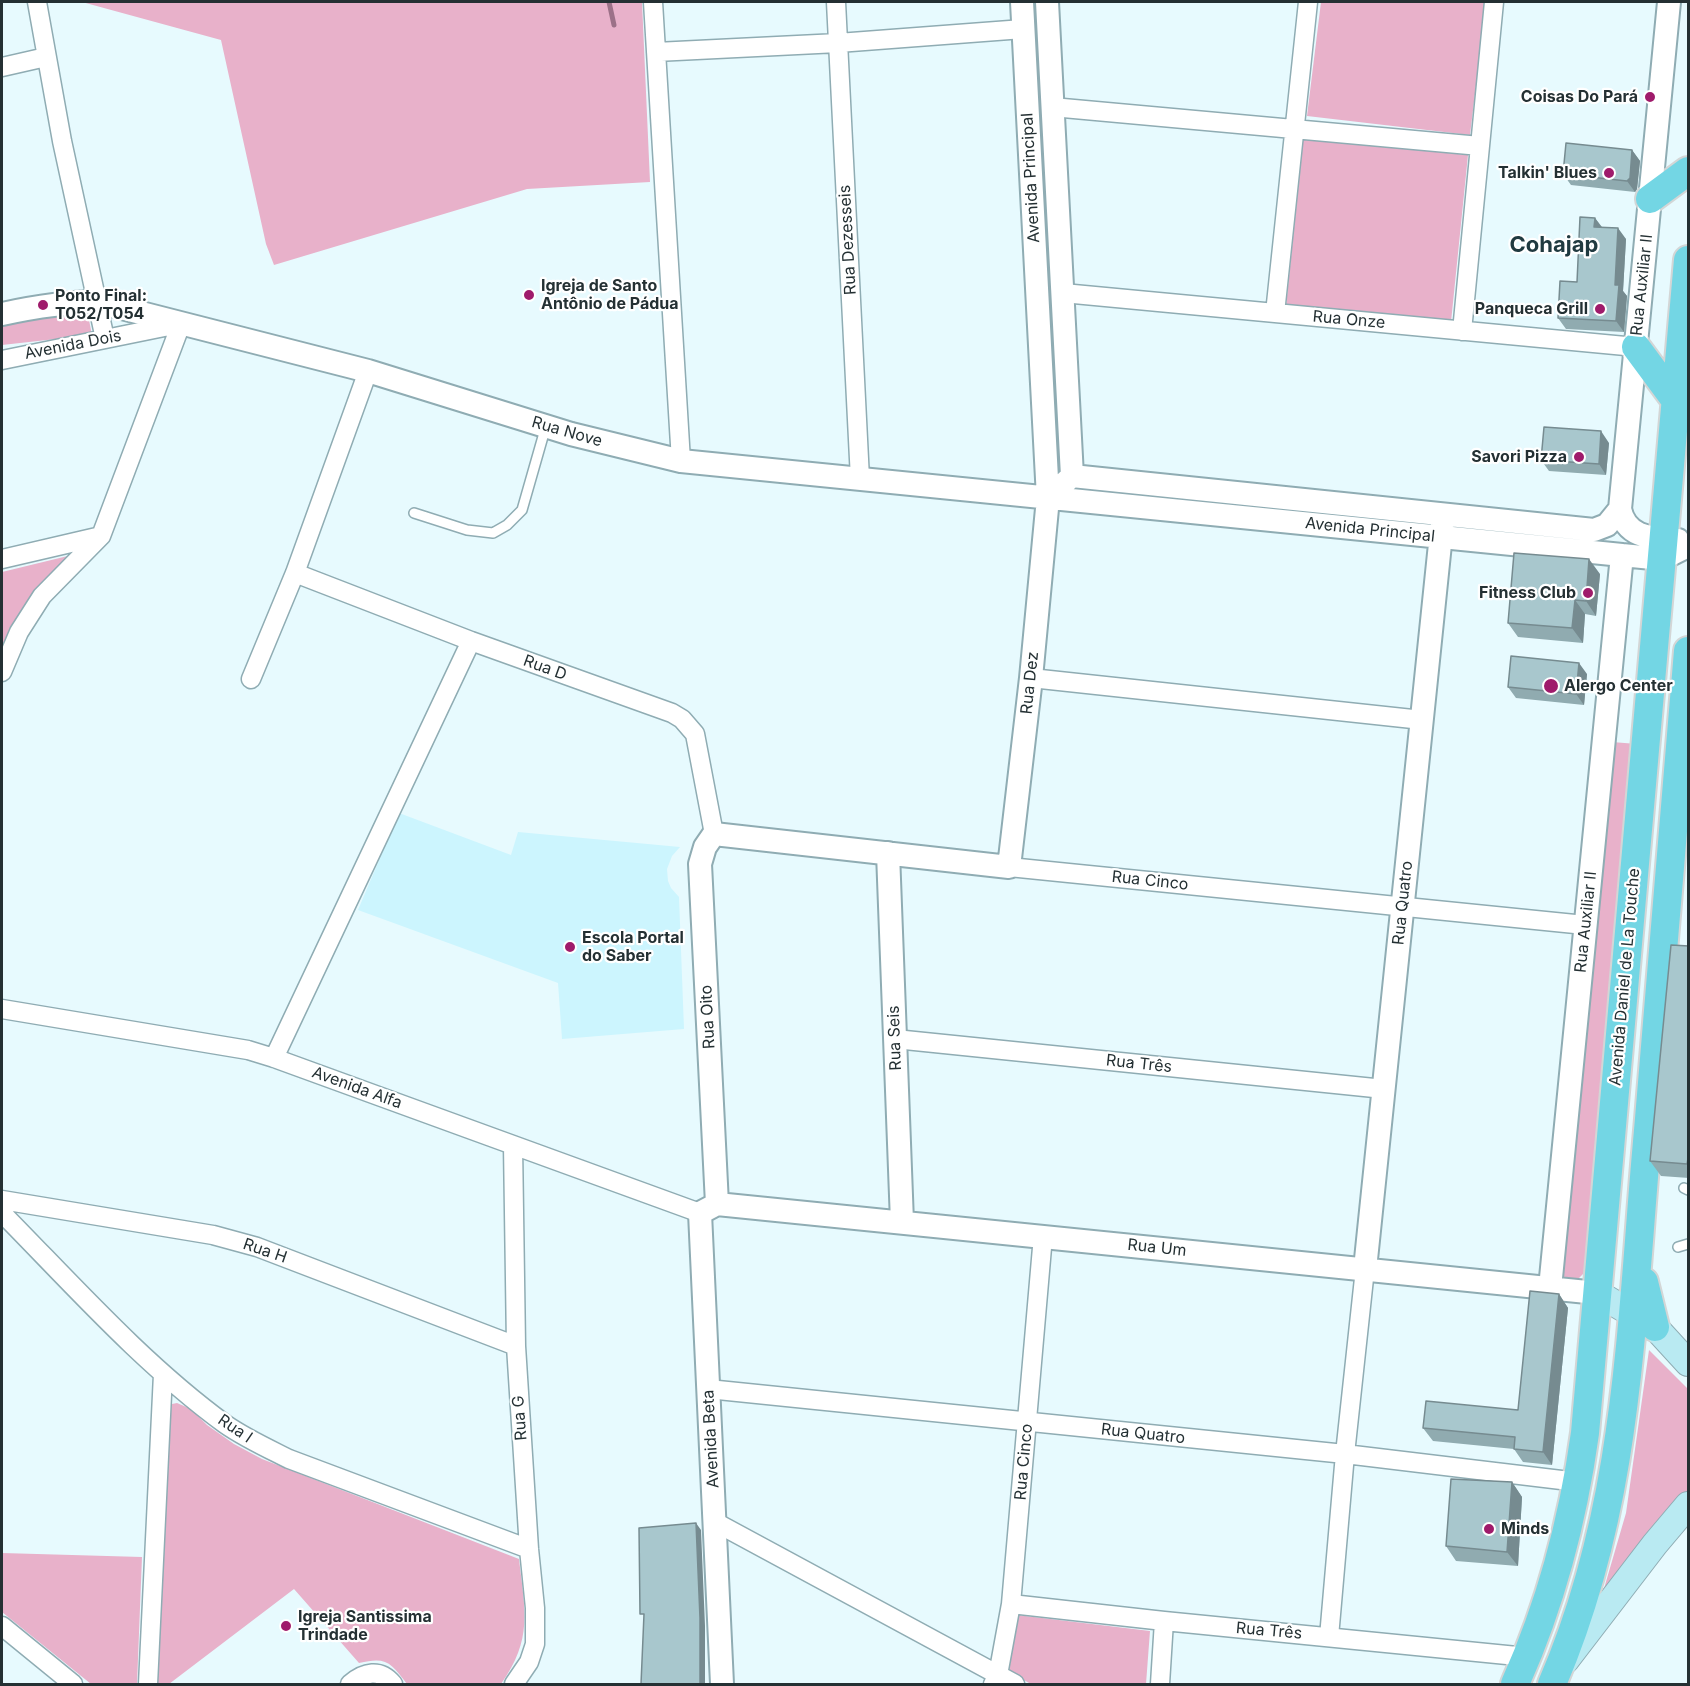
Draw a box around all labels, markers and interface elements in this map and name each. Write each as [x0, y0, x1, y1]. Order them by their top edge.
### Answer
place label: Coisas Do Pará [1521, 87, 1638, 107]
marker: Coisas Do Pará [1643, 90, 1657, 104]
street label: Avenida Principal [1018, 112, 1044, 244]
place label: Talkin' Blues [1498, 163, 1597, 183]
marker: Talkin' Blues [1602, 166, 1616, 180]
street label: Rua Dezesseis [836, 184, 860, 296]
district label: Cohajap [1510, 232, 1598, 258]
street label: Rua Auxiliar II [1627, 233, 1657, 337]
place label: Igreja de Santo Antônio de Pádua [541, 276, 679, 314]
place label: Ponto Final: T052/T054 [55, 286, 147, 324]
marker: Igreja de Santo Antônio de Pádua [522, 288, 536, 302]
marker: Ponto Final: T052/T054 [36, 298, 50, 312]
place label: Panqueca Grill [1475, 299, 1588, 319]
marker: Panqueca Grill [1593, 302, 1607, 316]
street label: Rua Onze [1312, 307, 1386, 333]
street label: Avenida Dois [23, 326, 123, 364]
street label: Rua Nove [529, 413, 605, 451]
place label: Savori Pizza [1471, 447, 1567, 467]
marker: Savori Pizza [1572, 450, 1586, 464]
street label: Avenida Principal [1304, 514, 1436, 546]
place label: Fitness Club [1479, 583, 1576, 603]
marker: Fitness Club [1581, 586, 1595, 600]
street label: Rua D [521, 651, 569, 685]
street label: Rua Dez [1017, 651, 1043, 715]
place label: Alergo Center [1564, 676, 1673, 696]
marker: Alergo Center [1542, 677, 1560, 695]
street label: Rua Quatro [1389, 860, 1417, 946]
street label: Rua Cinco [1111, 867, 1189, 895]
street label: Avenida Daniel de La Touche [1606, 867, 1644, 1087]
street label: Rua Auxiliar II [1571, 870, 1601, 974]
place label: Escola Portal do Saber [582, 928, 684, 966]
marker: Escola Portal do Saber [563, 940, 577, 954]
street label: Rua Oito [697, 985, 719, 1049]
street label: Rua Seis [884, 1005, 906, 1071]
street label: Rua Três [1105, 1051, 1173, 1077]
street label: Avenida Alfa [309, 1063, 405, 1113]
street label: Rua H [241, 1235, 289, 1267]
street label: Rua Um [1127, 1235, 1187, 1261]
street label: Avenida Beta [699, 1389, 723, 1489]
street label: Rua G [509, 1395, 531, 1441]
street label: Rua I [214, 1411, 256, 1447]
street label: Rua Quatro [1100, 1420, 1186, 1448]
street label: Rua Cinco [1011, 1423, 1037, 1501]
place label: Minds [1501, 1519, 1549, 1539]
marker: Minds [1482, 1522, 1496, 1536]
place label: Igreja Santissima Trindade [298, 1607, 432, 1645]
marker: Igreja Santissima Trindade [279, 1619, 293, 1633]
street label: Rua Três [1235, 1619, 1303, 1643]

